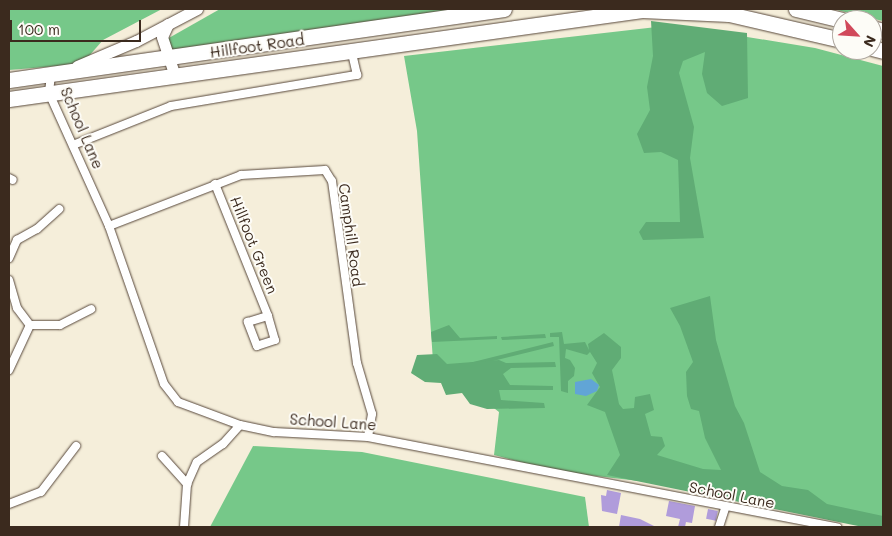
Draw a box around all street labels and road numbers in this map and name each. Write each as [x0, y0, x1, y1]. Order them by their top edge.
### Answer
street label: Hillfoot Road [209, 30, 305, 62]
street label: School Lane [57, 84, 107, 172]
street label: Camphill Road [335, 182, 367, 288]
street label: Hillfoot Green [226, 194, 282, 296]
street label: School Lane [289, 410, 377, 434]
street label: School Lane [688, 478, 776, 512]

